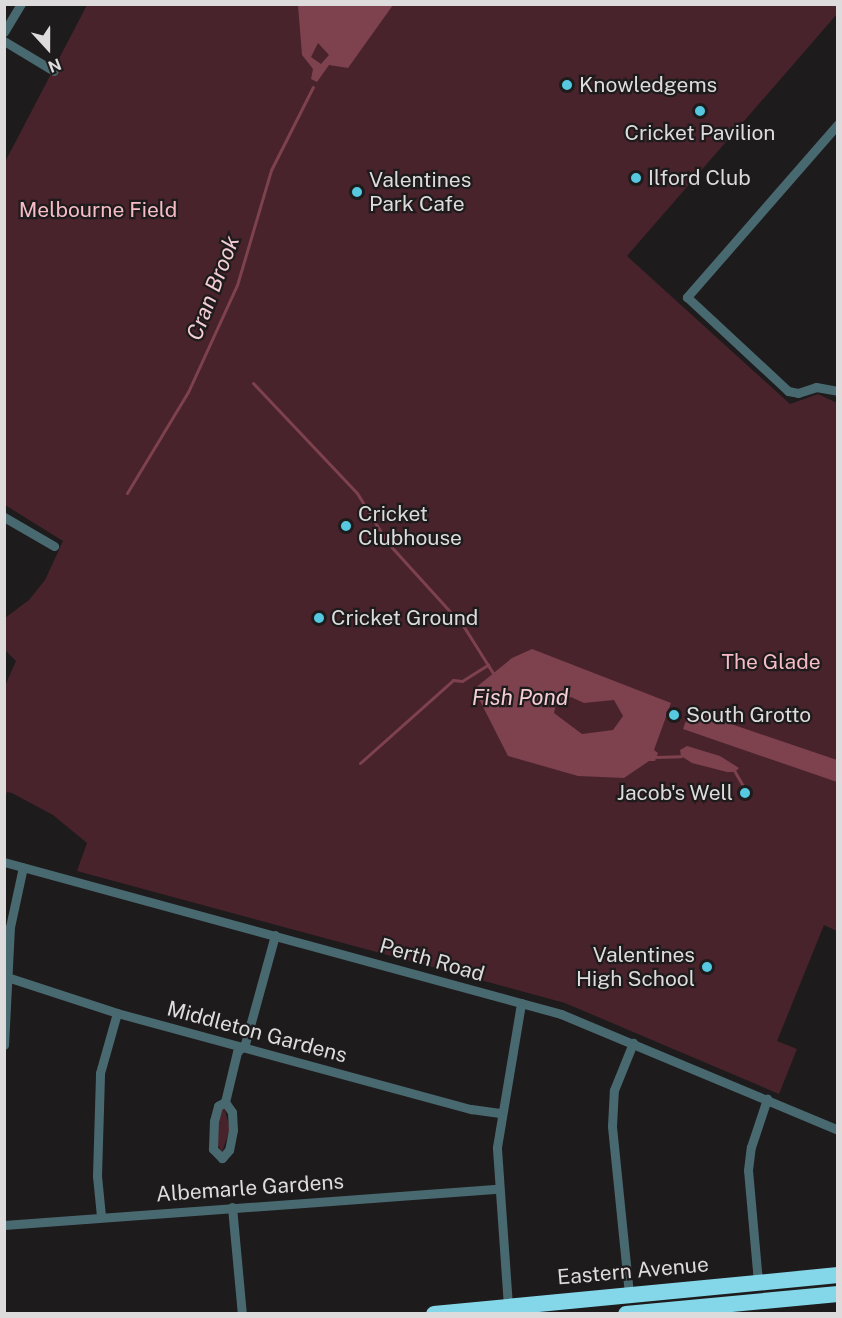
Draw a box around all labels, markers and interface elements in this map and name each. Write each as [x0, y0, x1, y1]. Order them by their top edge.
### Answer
north arrow [18, 18, 78, 78]
text: N [45, 54, 64, 76]
place label: Knowledgems [579, 72, 717, 98]
marker: Knowledgems [560, 78, 574, 92]
marker: Cricket Pavilion [693, 104, 707, 118]
place label: Cricket Pavilion [625, 120, 775, 146]
place label: Ilford Club [648, 165, 751, 191]
place label: Valentines Park Cafe [369, 167, 471, 217]
marker: Ilford Club [629, 171, 643, 185]
marker: Valentines Park Cafe [350, 185, 364, 199]
park label: Melbourne Field [19, 197, 177, 223]
water label: Cran Brook [181, 232, 245, 344]
place label: Cricket Clubhouse [358, 501, 462, 551]
marker: Cricket Clubhouse [339, 519, 353, 533]
place label: Cricket Ground [331, 605, 478, 631]
marker: Cricket Ground [312, 611, 326, 625]
park label: The Glade [721, 649, 821, 675]
water label: Fish Pond [472, 685, 568, 711]
place label: South Grotto [686, 702, 811, 728]
marker: South Grotto [667, 708, 681, 722]
place label: Jacob's Well [616, 780, 733, 806]
marker: Jacob's Well [738, 786, 752, 800]
street label: Perth Road [377, 933, 487, 987]
place label: Valentines High School [576, 942, 695, 992]
marker: Valentines High School [700, 960, 714, 974]
street label: Middleton Gardens [164, 996, 350, 1068]
street label: Albemarle Gardens [155, 1169, 345, 1207]
street label: Eastern Avenue [556, 1252, 710, 1290]

